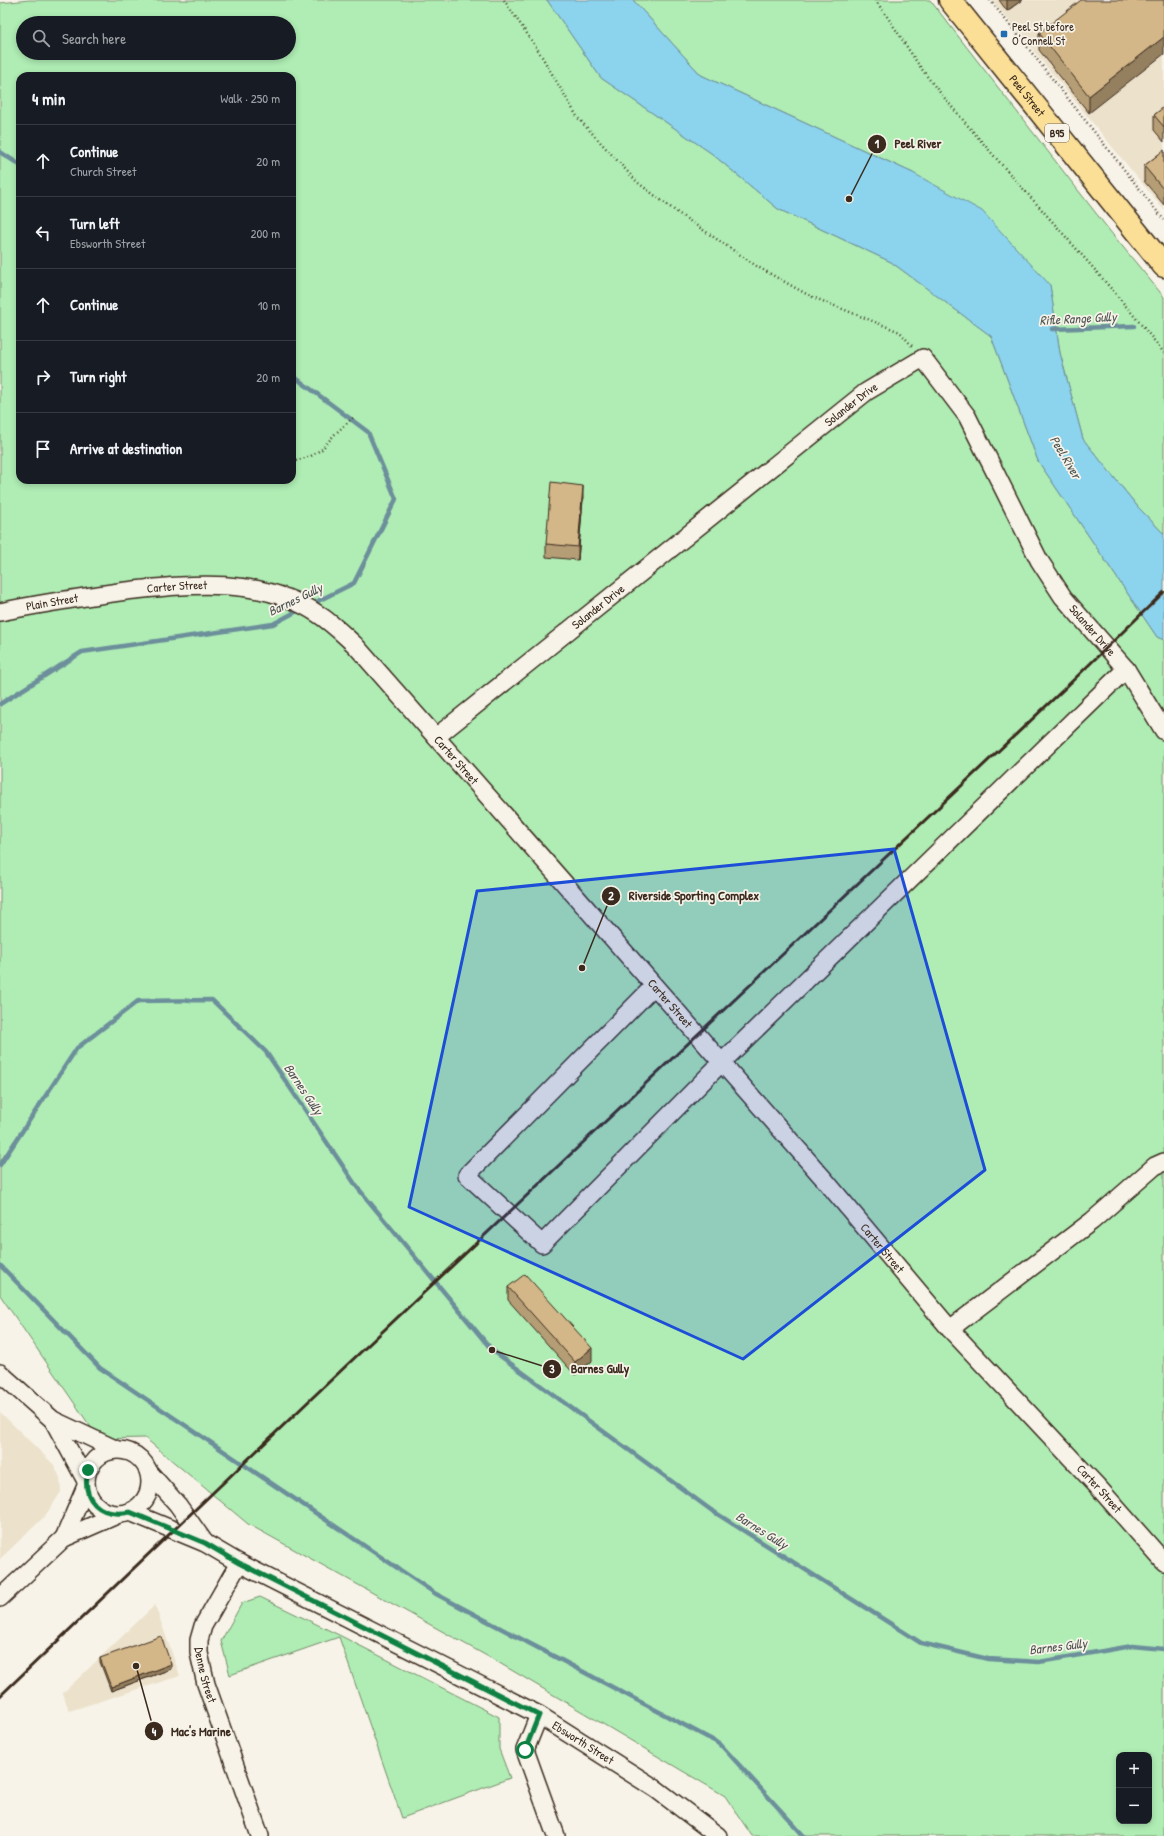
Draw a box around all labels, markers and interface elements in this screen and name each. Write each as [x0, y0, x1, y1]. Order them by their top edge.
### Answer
search box [16, 16, 296, 60]
place label: Peel St before O'Connell St [1012, 18, 1074, 49]
icon: search [30, 27, 52, 49]
text: Search here [62, 28, 126, 49]
marker: Peel St before O'Connell St [999, 29, 1009, 39]
street label: Peel Street [1005, 71, 1050, 121]
text: 4 min [32, 87, 65, 110]
text: Walk · 250 m [220, 89, 280, 107]
road number: B95 [1045, 124, 1069, 142]
callout: Peel River [867, 131, 950, 156]
text: Peel River [894, 134, 943, 152]
text: 1 [875, 135, 880, 152]
text: Continue [70, 141, 118, 162]
icon: ahead [32, 150, 54, 172]
text: 20 m [256, 152, 280, 170]
text: Church Street [70, 162, 137, 180]
text: Turn left [70, 213, 120, 234]
icon: left [32, 222, 54, 244]
text: 200 m [250, 224, 280, 242]
text: Ebsworth Street [70, 234, 146, 252]
icon: ahead [32, 294, 54, 316]
text: Continue [70, 294, 118, 315]
text: 10 m [258, 296, 280, 314]
water label: Rifle Range Gully [1039, 307, 1118, 330]
icon: right [32, 366, 54, 388]
text: Turn right [70, 366, 126, 387]
text: 20 m [256, 368, 280, 386]
street label: Solander Drive [821, 378, 881, 430]
water label: Peel River [1046, 432, 1087, 484]
icon: arrive [32, 438, 54, 460]
text: Arrive at destination [70, 438, 182, 459]
street label: Carter Street [146, 576, 208, 597]
water label: Barnes Gully [265, 577, 326, 620]
street label: Solander Drive [568, 580, 628, 633]
street label: Plain Street [25, 589, 80, 615]
street label: Solander Drive [1065, 601, 1120, 660]
street label: Carter Street [430, 732, 483, 789]
callout: Riverside Sporting Complex [601, 883, 767, 908]
text: Riverside Sporting Complex [629, 886, 759, 905]
text: 2 [608, 887, 614, 904]
street label: Carter Street [644, 975, 697, 1032]
water label: Barnes Gully [280, 1060, 329, 1119]
street label: Carter Street [857, 1219, 909, 1277]
callout: Barnes Gully [542, 1356, 637, 1381]
text: Barnes Gully [571, 1359, 630, 1378]
text: 3 [549, 1360, 555, 1377]
street label: Carter Street [1073, 1460, 1127, 1517]
route end [79, 1461, 97, 1479]
water label: Barnes Gully [733, 1507, 793, 1554]
water label: Barnes Gully [1028, 1633, 1090, 1658]
street label: Denne Street [191, 1647, 221, 1706]
street label: Ebsworth Street [549, 1717, 618, 1769]
callout: Mac's Marine [144, 1719, 239, 1744]
text: Mac's Marine [171, 1722, 232, 1740]
text: 4 [152, 1723, 157, 1740]
route start [516, 1741, 534, 1759]
map controls [1116, 1752, 1152, 1824]
button: + [1116, 1752, 1152, 1788]
button: − [1116, 1788, 1152, 1824]

